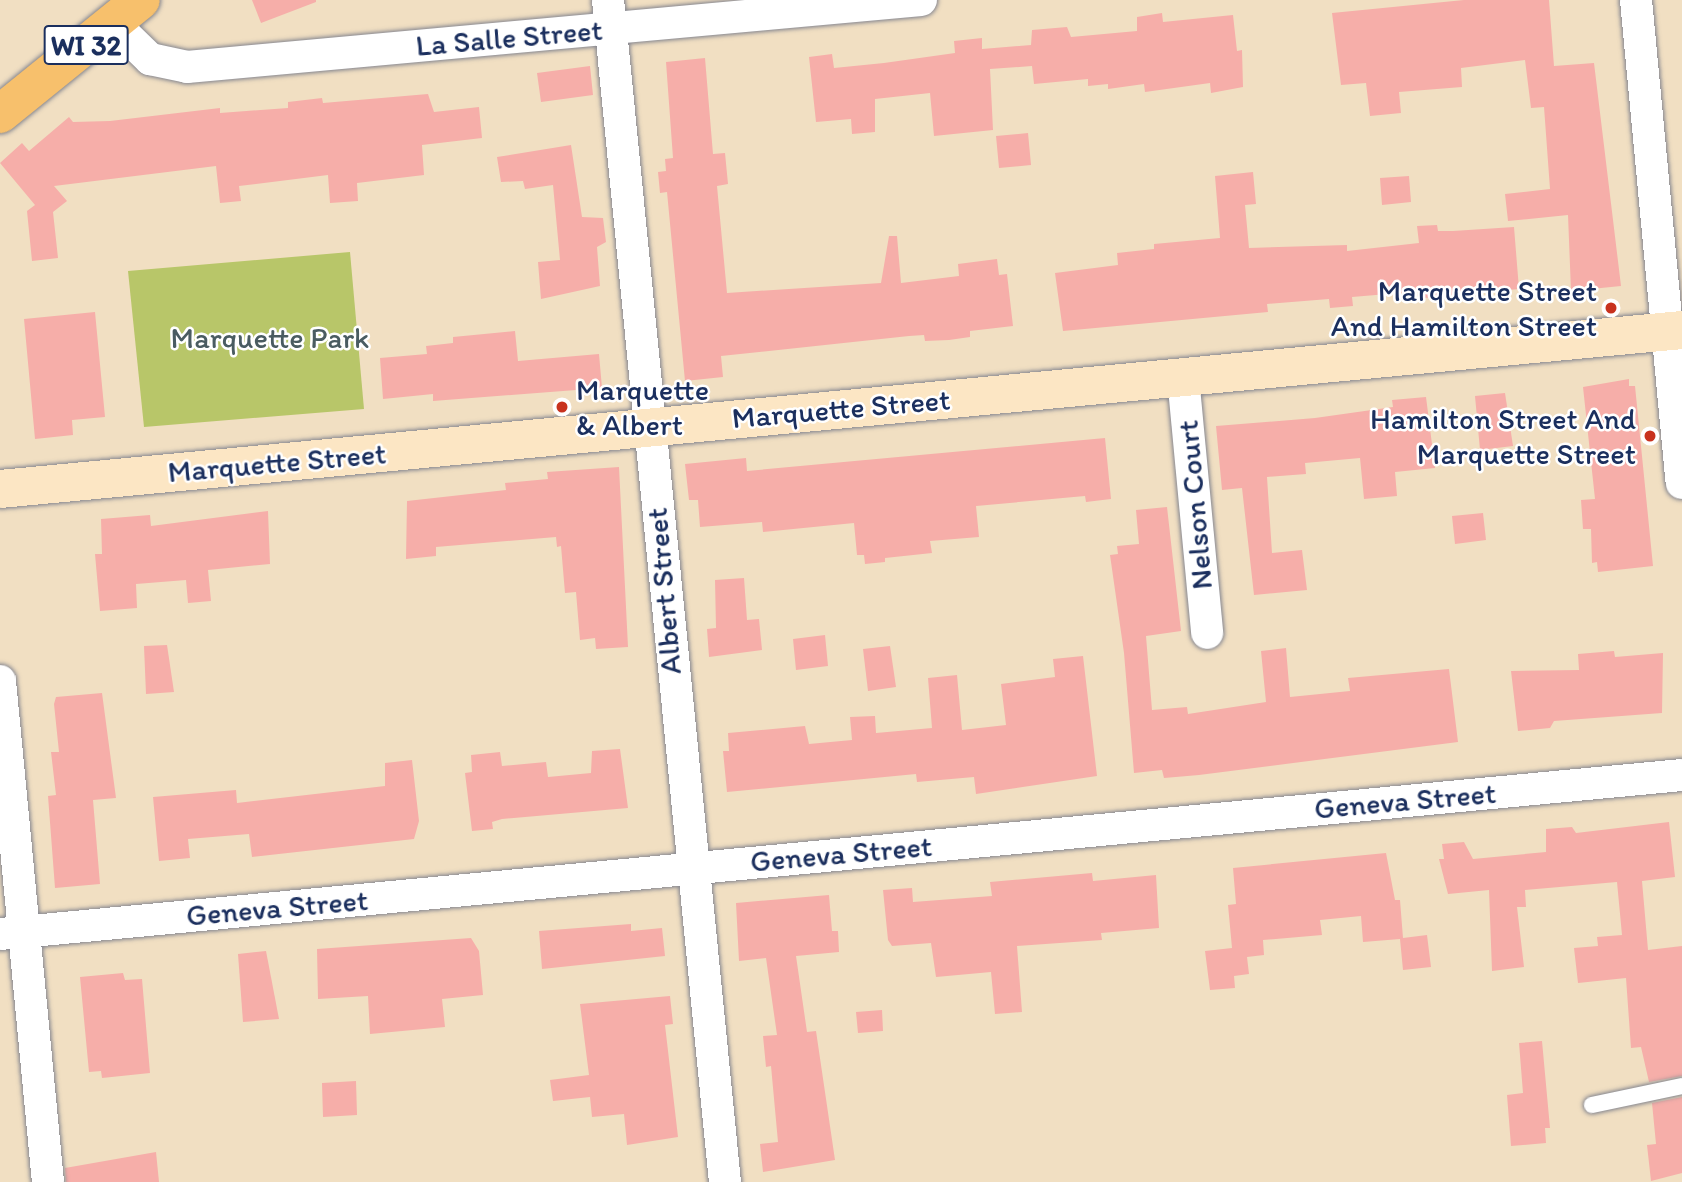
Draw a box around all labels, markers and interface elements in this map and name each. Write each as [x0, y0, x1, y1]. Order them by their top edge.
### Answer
street label: La Salle Street [414, 12, 604, 64]
road number: WI 32 [42, 20, 130, 70]
place label: Marquette Street And Hamilton Street [1331, 273, 1597, 344]
marker: Marquette Street And Hamilton Street [1603, 300, 1619, 316]
park label: Marquette Park [171, 320, 369, 356]
place label: Marquette & Albert [576, 372, 709, 442]
street label: Marquette Street [730, 382, 952, 436]
marker: Marquette & Albert [554, 399, 570, 415]
place label: Hamilton Street And Marquette Street [1370, 401, 1636, 471]
street label: Nelson Court [1170, 419, 1220, 591]
marker: Hamilton Street And Marquette Street [1642, 428, 1658, 444]
street label: Marquette Street [166, 436, 388, 490]
street label: Albert Street [639, 506, 689, 676]
street label: Geneva Street [1313, 775, 1497, 827]
street label: Geneva Street [749, 828, 933, 880]
street label: Geneva Street [185, 882, 369, 934]

